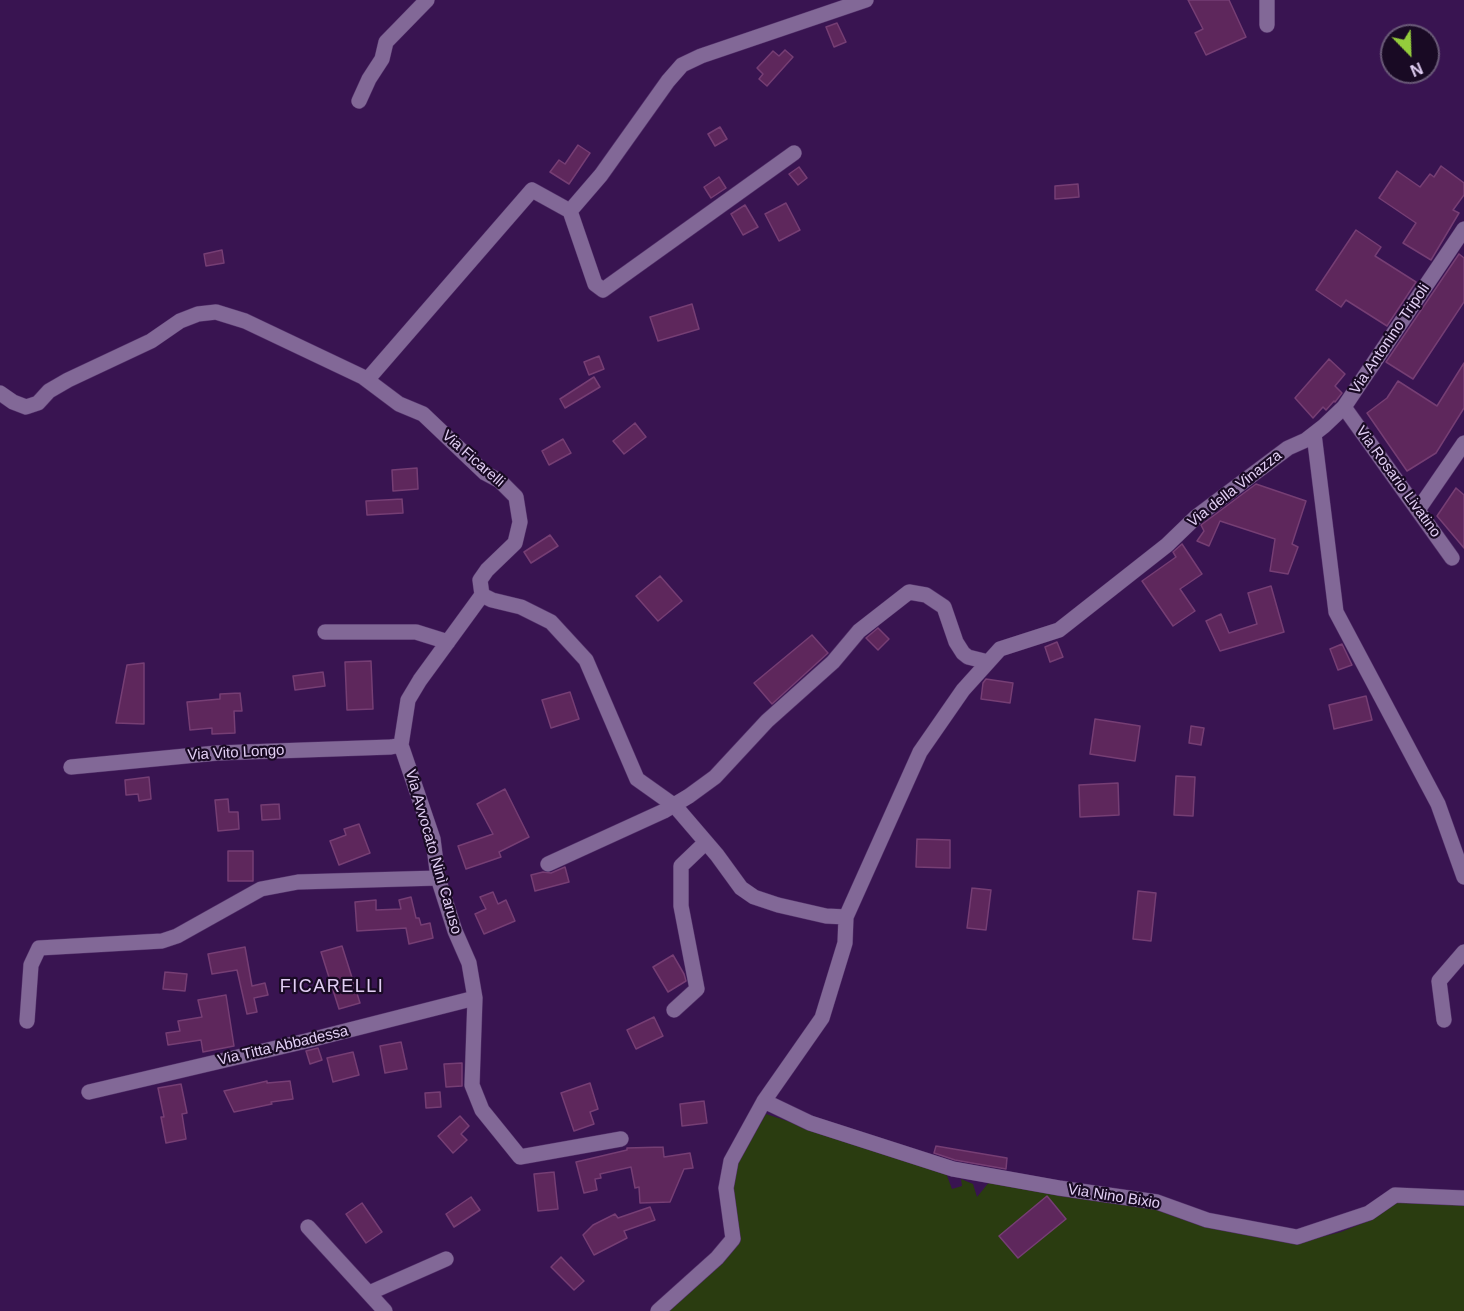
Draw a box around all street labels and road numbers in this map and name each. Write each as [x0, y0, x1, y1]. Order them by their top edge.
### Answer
street label: Via Antonino Tripoli [1346, 280, 1434, 398]
street label: Via Rosario Livatino [1352, 423, 1444, 541]
street label: Via Ficarelli [438, 427, 508, 491]
street label: Via della Vinazza [1184, 447, 1286, 531]
street label: Via Vito Longo [187, 741, 285, 765]
street label: Via Avvocato Ninì Caruso [401, 768, 465, 936]
street label: Via Titta Abbadessa [216, 1022, 350, 1070]
street label: Via Nino Bixio [1067, 1181, 1161, 1213]

